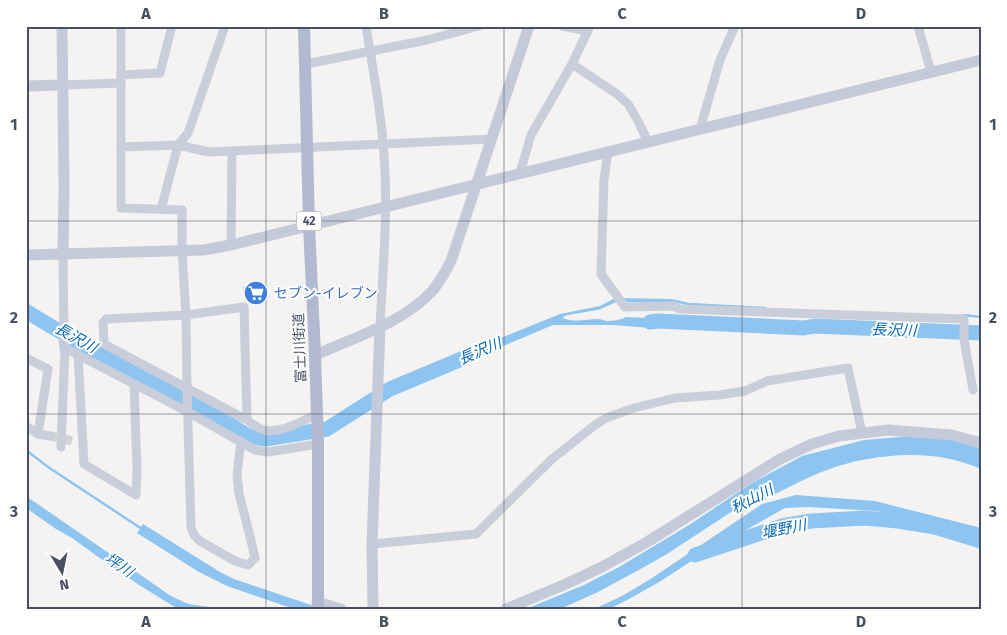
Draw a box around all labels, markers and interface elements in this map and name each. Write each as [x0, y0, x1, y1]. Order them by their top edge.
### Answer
text: A [140, 4, 151, 23]
text: B [379, 4, 389, 23]
text: C [617, 4, 627, 23]
text: D [856, 4, 866, 23]
text: 1 [10, 115, 18, 134]
text: 1 [989, 115, 997, 134]
road number: 42 [296, 212, 322, 230]
supermarket icon: セブン-イレブン [243, 280, 269, 306]
place label: セブン-イレブン [274, 285, 378, 302]
text: 2 [10, 308, 18, 327]
text: 2 [989, 308, 997, 327]
street label: 富士川街道 [290, 313, 310, 383]
water label: 長沢川 [52, 319, 102, 358]
water label: 長沢川 [871, 320, 919, 340]
water label: 長沢川 [456, 333, 506, 368]
water label: 秋山川 [728, 480, 778, 517]
text: 3 [9, 502, 18, 521]
text: 3 [988, 502, 997, 521]
water label: 堰野川 [760, 515, 810, 542]
north arrow [38, 548, 88, 598]
water label: 坪川 [102, 549, 138, 582]
text: N [58, 575, 70, 593]
text: A [140, 612, 151, 631]
text: B [379, 612, 389, 631]
text: C [617, 612, 627, 631]
text: D [856, 612, 866, 631]

